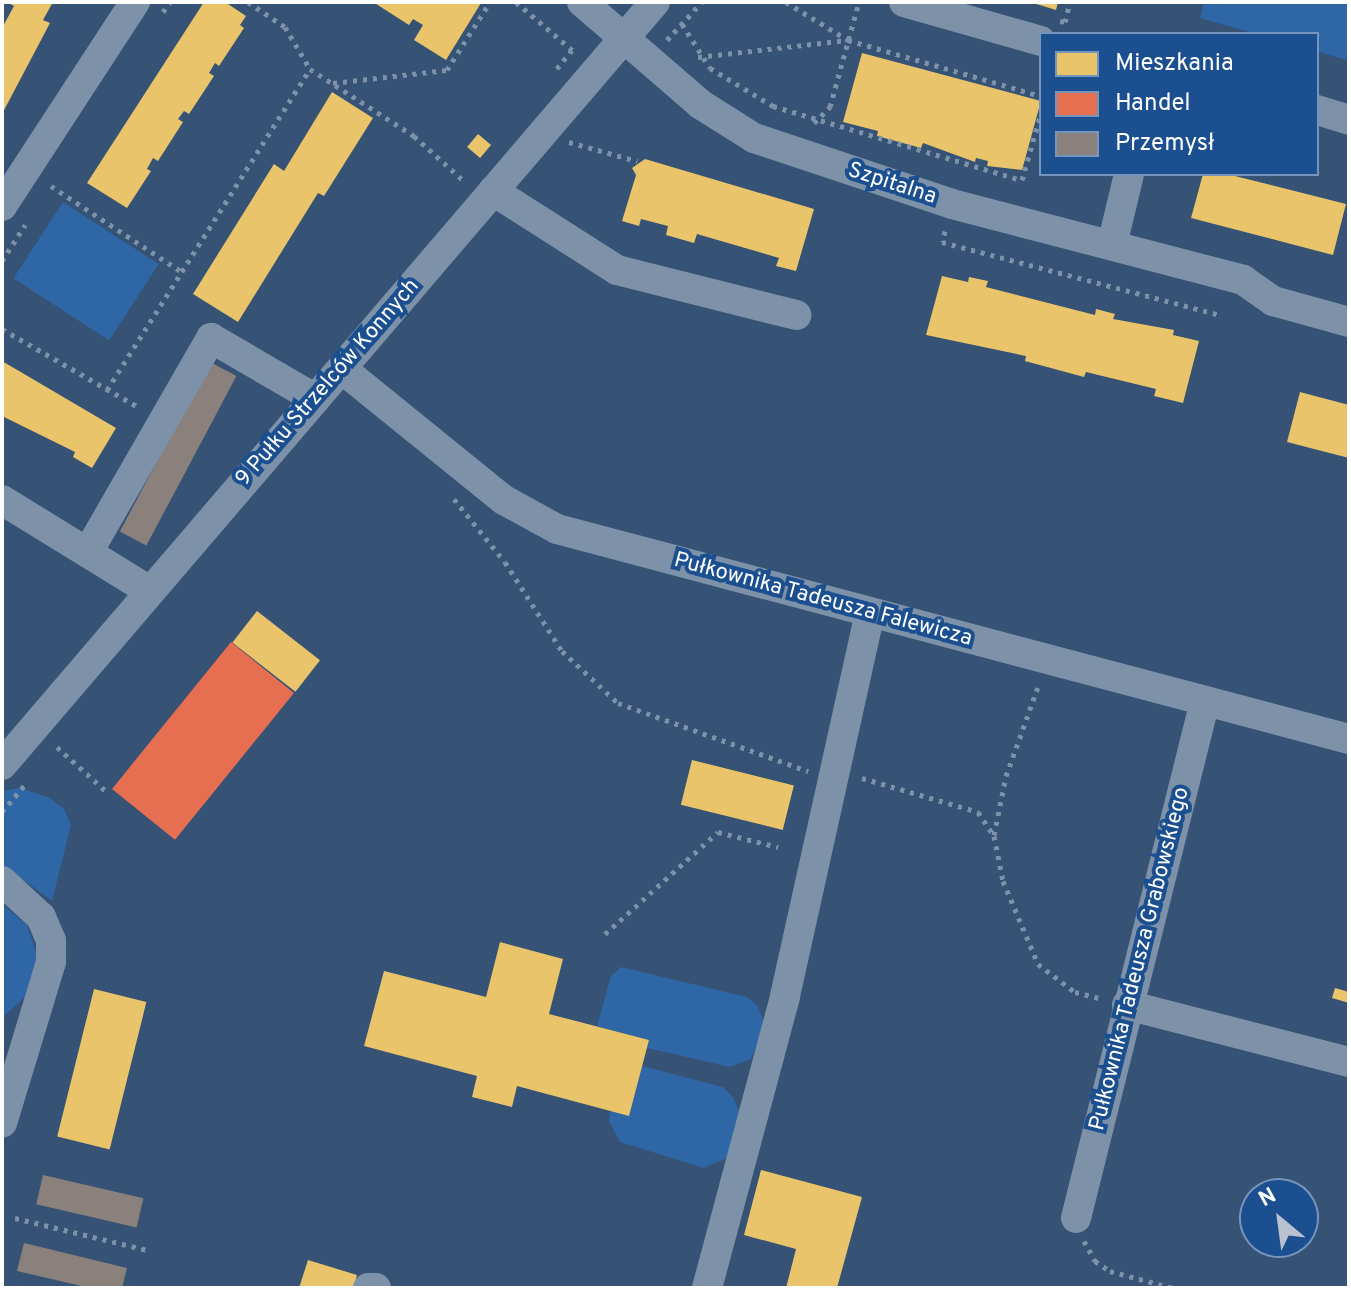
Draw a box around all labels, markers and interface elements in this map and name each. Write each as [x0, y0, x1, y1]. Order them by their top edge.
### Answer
legend [1039, 32, 1319, 176]
text: Mieszkania [1115, 49, 1234, 79]
text: Handel [1115, 89, 1191, 119]
text: Przemysł [1115, 129, 1214, 159]
street label: Szpitalna [844, 157, 940, 211]
street label: 9 Pułku Strzelców Konnych [231, 274, 425, 492]
street label: Pułkownika Tadeusza Falewicza [671, 547, 975, 653]
street label: Pułkownika Tadeusza Grabowskiego [1084, 784, 1196, 1134]
north arrow [1239, 1178, 1319, 1258]
text: N [1255, 1183, 1282, 1214]

